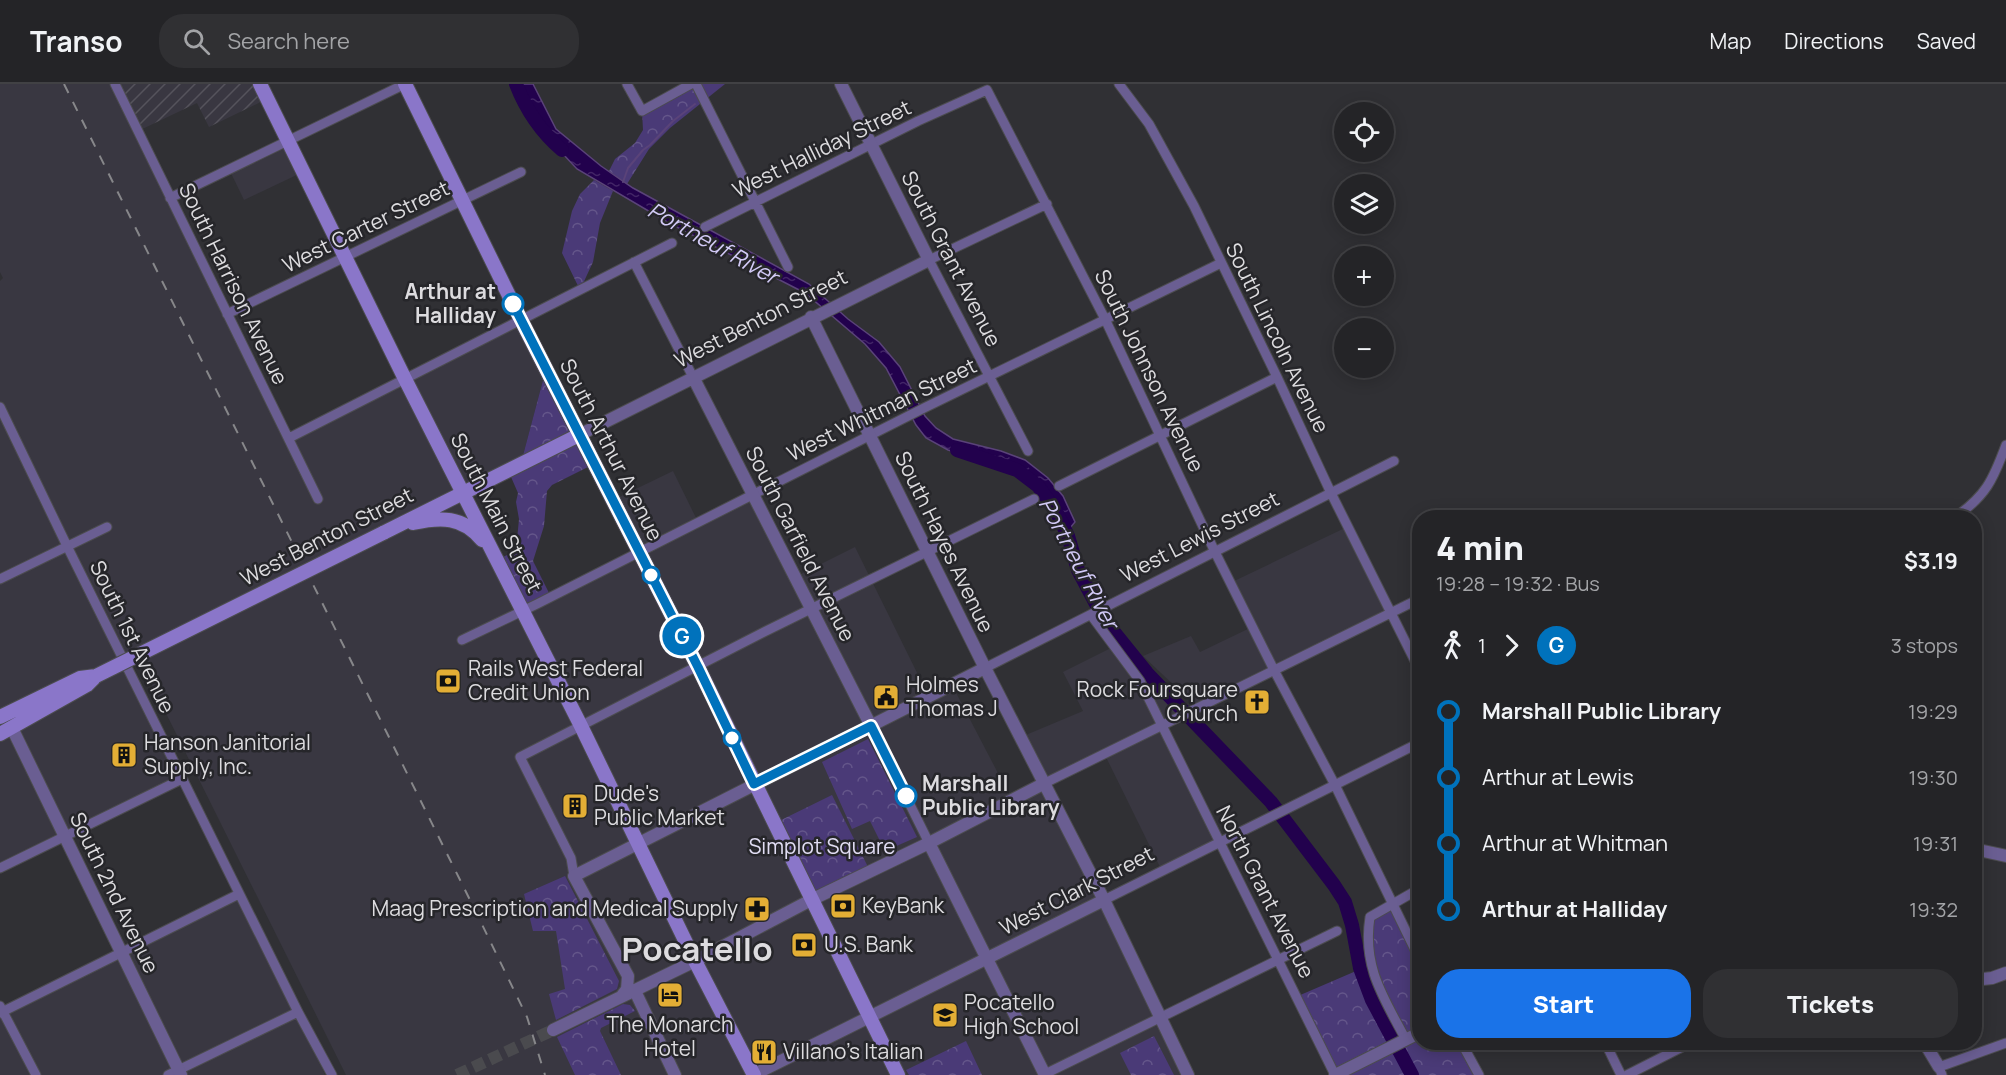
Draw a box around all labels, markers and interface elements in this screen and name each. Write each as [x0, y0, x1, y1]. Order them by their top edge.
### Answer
search box [159, 14, 579, 68]
text: Transo [30, 22, 123, 60]
icon: search [180, 25, 213, 58]
text: Search here [228, 26, 350, 56]
text: Map [1710, 27, 1751, 55]
text: Directions [1784, 27, 1884, 55]
text: Saved [1917, 27, 1976, 55]
street label: West Halliday Street [728, 93, 916, 204]
map controls [1334, 102, 1394, 378]
button: locate [1334, 102, 1394, 162]
street label: South Grant Avenue [895, 166, 1008, 351]
street label: West Carter Street [278, 174, 454, 279]
button: layers [1334, 174, 1394, 234]
street label: South Harrison Avenue [173, 178, 295, 389]
water label: Portneuf River [642, 195, 786, 293]
street label: South Lincoln Avenue [1220, 238, 1336, 437]
button: + [1334, 246, 1394, 306]
street label: West Benton Street [669, 262, 852, 374]
street label: South Johnson Avenue [1089, 265, 1211, 476]
place label: Arthur at Halliday [404, 277, 496, 329]
marker: Arthur at Halliday [502, 293, 524, 315]
button: − [1334, 318, 1394, 378]
street label: West Whitman Street [782, 351, 981, 467]
street label: South Arthur Avenue [554, 354, 670, 545]
street label: South Main Street [445, 428, 549, 597]
street label: South Garfield Avenue [740, 441, 862, 646]
street label: South Hayes Avenue [889, 446, 1001, 637]
street label: West Benton Street [235, 480, 418, 592]
street label: West Lewis Street [1115, 484, 1284, 588]
water label: Portneuf River [1032, 492, 1128, 637]
text: 4 min [1436, 525, 1524, 570]
text: $3.19 [1904, 546, 1958, 576]
street label: South 1st Avenue [84, 556, 182, 718]
unlabelled marker [642, 566, 660, 584]
text: 19:28 – 19:32 · Bus [1436, 570, 1600, 597]
line badge: G [662, 616, 702, 656]
text: G [674, 622, 690, 650]
icon: walk [1436, 629, 1469, 662]
icon: forward [1495, 629, 1528, 662]
text: G [1549, 631, 1564, 659]
text: 1 [1478, 632, 1486, 659]
text: 3 stops [1891, 632, 1958, 659]
place label: Rails West Federal Credit Union [468, 654, 643, 706]
bank icon: Rails West Federal Credit Union [433, 666, 463, 696]
place label: Holmes Thomas J [906, 670, 998, 722]
place label: Rock Foursquare Church [1077, 675, 1238, 727]
public building icon: Holmes Thomas J [871, 682, 901, 712]
church icon: Rock Foursquare Church [1242, 687, 1272, 717]
text: Marshall Public Library [1482, 696, 1721, 726]
text: 19:29 [1908, 698, 1958, 725]
place label: Hanson Janitorial Supply, Inc. [144, 728, 311, 780]
unlabelled marker [723, 729, 741, 747]
building icon: Hanson Janitorial Supply, Inc. [109, 740, 139, 770]
text: Arthur at Lewis [1482, 762, 1634, 792]
text: 19:30 [1909, 764, 1958, 791]
place label: Marshall Public Library [922, 769, 1060, 821]
place label: Dude's Public Market [594, 779, 725, 831]
marker: Marshall Public Library [895, 785, 917, 807]
building icon: Dude's Public Market [560, 791, 590, 821]
street label: North Grant Avenue [1210, 801, 1322, 983]
street label: South 2nd Avenue [64, 807, 166, 978]
text: Arthur at Whitman [1482, 828, 1668, 858]
text: 19:31 [1913, 830, 1958, 857]
park label: Simplot Square [748, 832, 896, 860]
street label: West Clark Street [995, 839, 1159, 941]
bank icon: KeyBank [828, 891, 858, 921]
place label: KeyBank [862, 891, 945, 919]
place label: Maag Prescription and Medical Supply [372, 894, 738, 922]
pharmacy icon: Maag Prescription and Medical Supply [742, 894, 772, 924]
text: Arthur at Halliday [1482, 894, 1667, 924]
text: 19:32 [1909, 896, 1958, 923]
district label: Pocatello [621, 926, 773, 971]
bank icon: U.S. Bank [789, 930, 819, 960]
place label: U.S. Bank [824, 930, 914, 958]
button: Start [1436, 969, 1691, 1038]
button: Tickets [1703, 969, 1958, 1038]
hotel icon: The Monarch Hotel [655, 980, 685, 1010]
place label: Pocatello High School [964, 988, 1079, 1040]
school or university icon: Pocatello High School [930, 1000, 960, 1030]
place label: The Monarch Hotel [606, 1010, 734, 1062]
restaurant icon: Villano's Italian [749, 1037, 779, 1067]
place label: Villano's Italian [783, 1037, 923, 1065]

